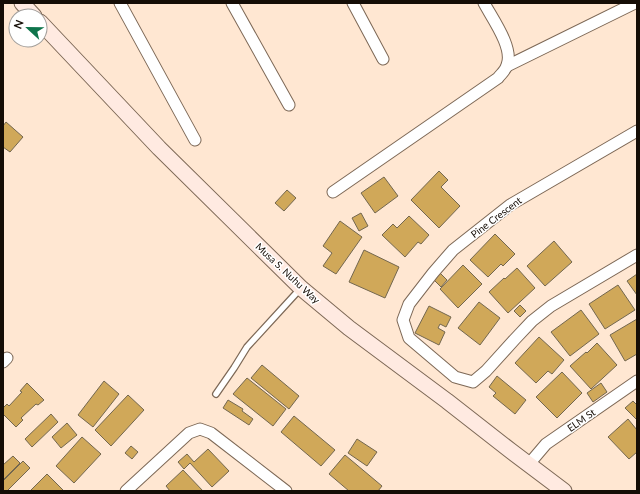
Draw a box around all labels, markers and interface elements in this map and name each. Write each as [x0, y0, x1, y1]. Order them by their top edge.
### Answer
north arrow [8, 8, 48, 48]
text: N [11, 18, 26, 30]
street label: Pine Crescent [468, 194, 524, 240]
street label: Musa S. Nuhu Way [253, 240, 323, 306]
street label: ELM St [565, 406, 598, 434]

